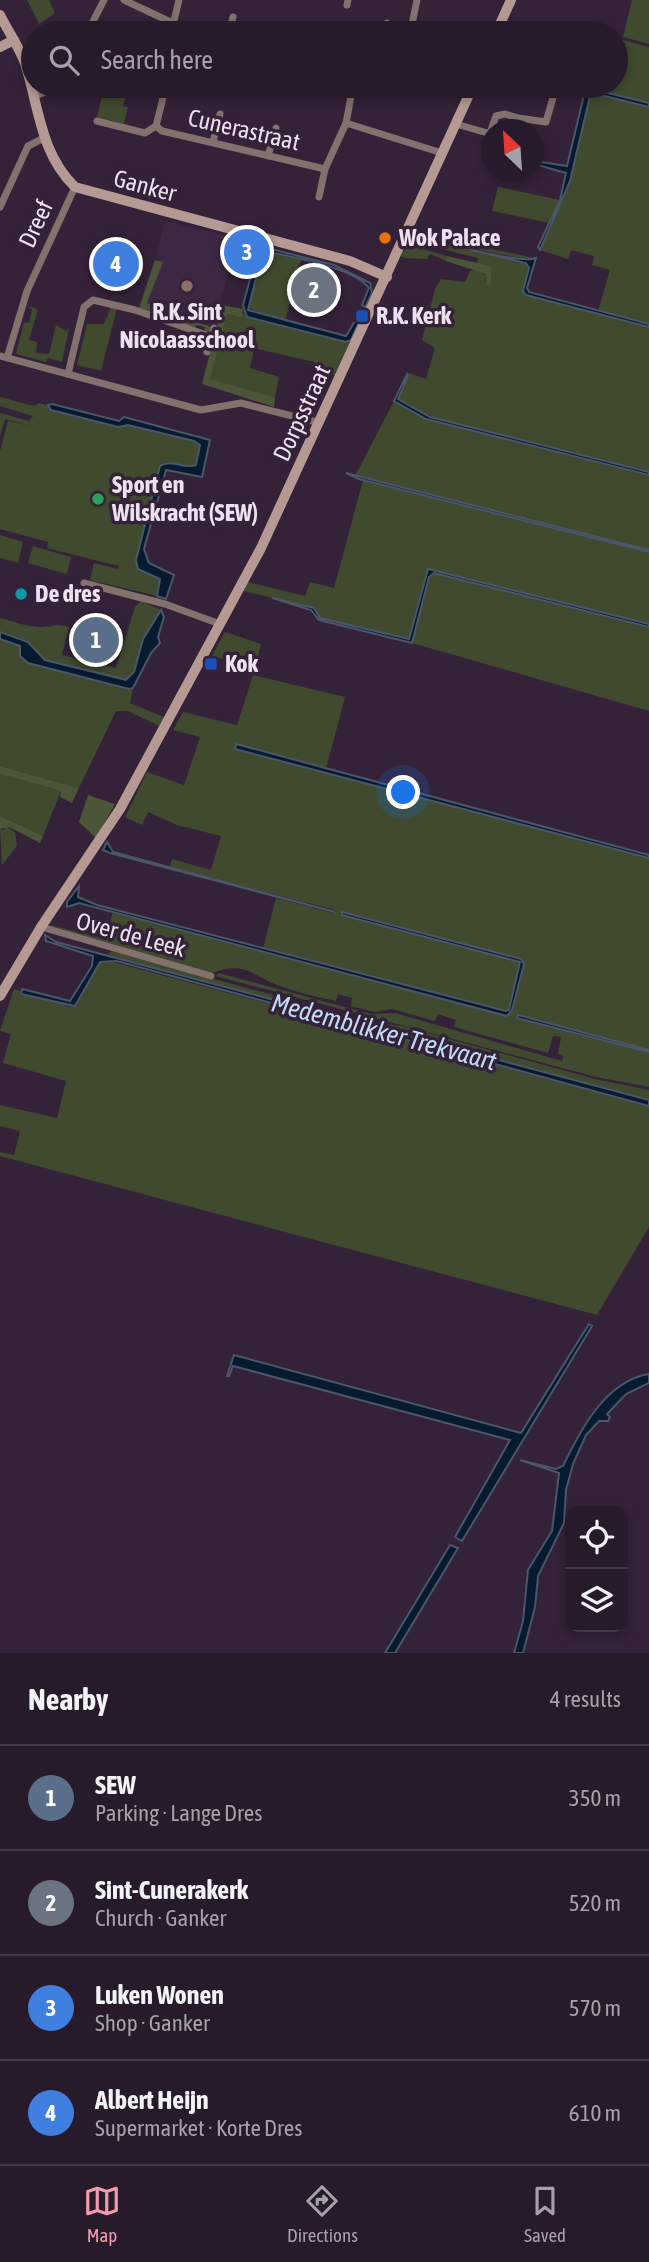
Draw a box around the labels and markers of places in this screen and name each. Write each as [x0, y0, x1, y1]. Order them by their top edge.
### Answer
place label: Wok Palace [398, 224, 501, 251]
pin: 3 [224, 226, 270, 278]
marker: Wok Palace [377, 230, 393, 246]
pin: 4 [93, 238, 139, 290]
pin: 2 [291, 264, 337, 316]
marker: R.K. Sint Nicolaasschool [179, 278, 195, 294]
place label: R.K. Sint Nicolaasschool [120, 298, 255, 353]
place label: R.K. Kerk [376, 302, 452, 329]
marker: R.K. Kerk [354, 308, 370, 324]
place label: Sport en Wilskracht (SEW) [111, 471, 258, 526]
marker: Sport en Wilskracht (SEW) [90, 491, 106, 507]
place label: De dres [35, 580, 101, 607]
marker: De dres [13, 586, 29, 602]
pin: 1 [73, 614, 119, 666]
place label: Kok [225, 650, 259, 677]
marker: Kok [203, 656, 219, 672]

